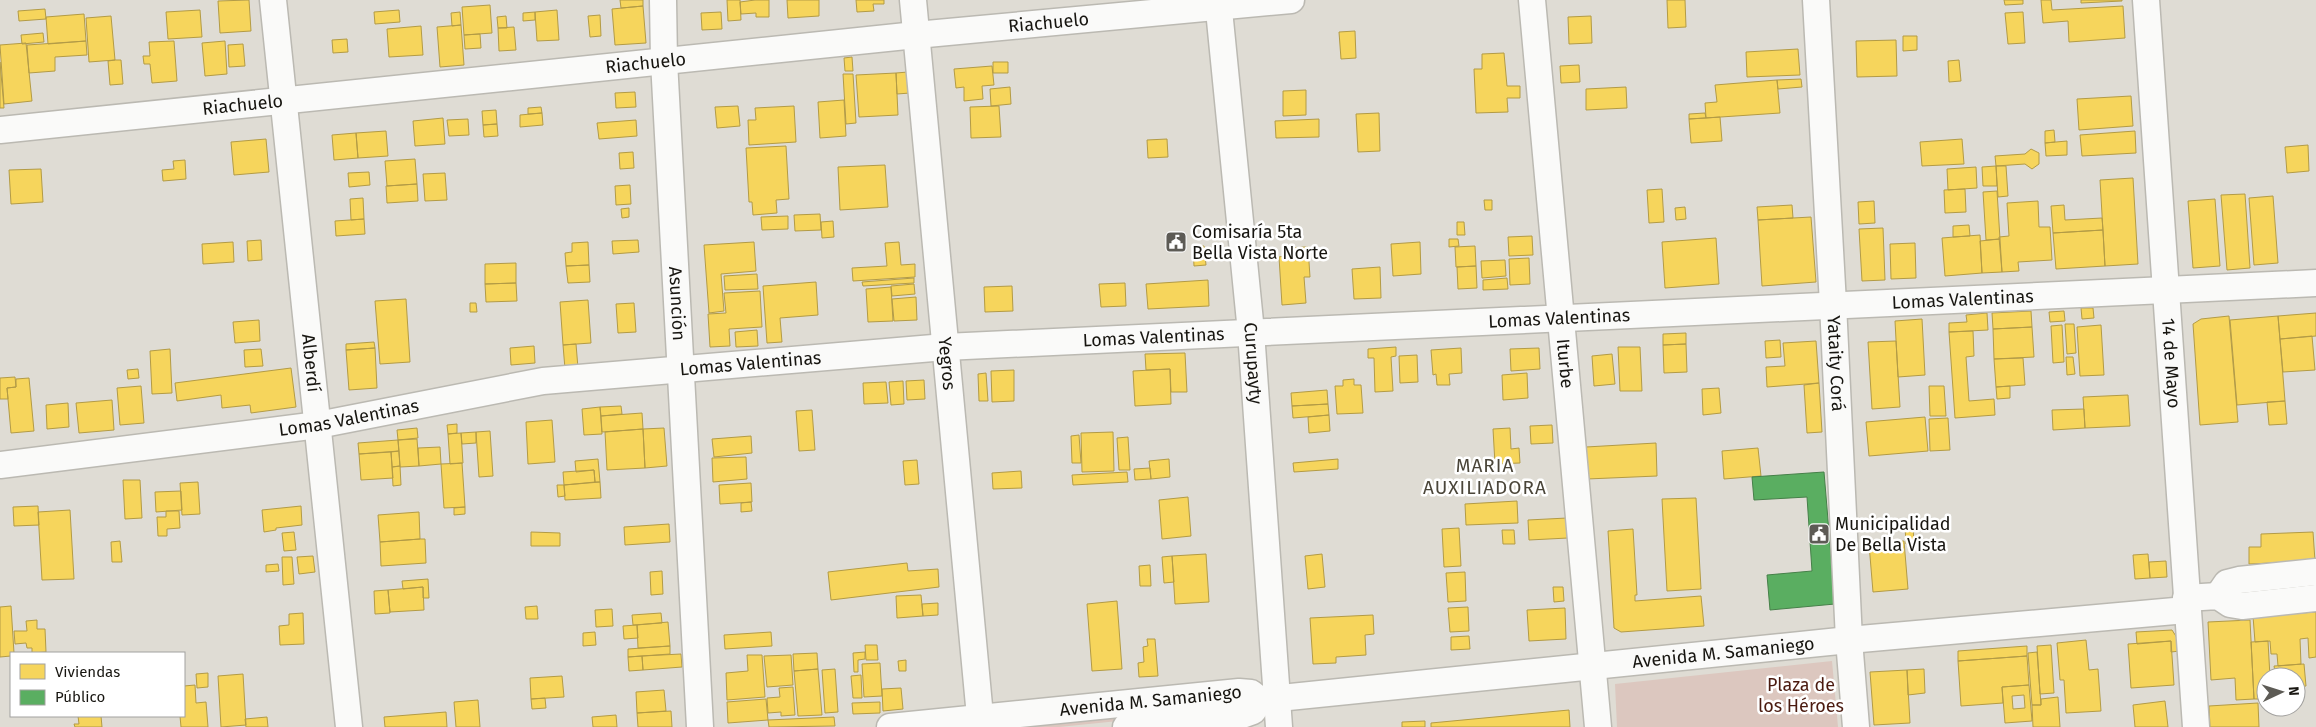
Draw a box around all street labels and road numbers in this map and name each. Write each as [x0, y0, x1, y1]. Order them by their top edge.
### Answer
street label: Riachuelo [1007, 8, 1090, 37]
street label: Riachuelo [604, 48, 687, 78]
street label: Riachuelo [201, 90, 284, 120]
street label: Asunción [664, 266, 690, 341]
street label: Lomas Valentinas [1891, 285, 2034, 314]
street label: Lomas Valentinas [1488, 304, 1631, 333]
street label: Yataity Corá [1823, 315, 1849, 412]
street label: 14 de Mayo [2157, 317, 2185, 409]
street label: Curupayty [1239, 321, 1267, 405]
street label: Lomas Valentinas [1082, 323, 1225, 352]
street label: Alberdí [297, 333, 325, 393]
street label: Yegros [934, 336, 960, 391]
street label: Iturbe [1552, 338, 1578, 389]
street label: Lomas Valentinas [679, 347, 822, 380]
street label: Lomas Valentinas [277, 395, 421, 441]
street label: Avenida M. Samaniego [1631, 633, 1816, 673]
street label: Avenida M. Samaniego [1059, 681, 1243, 721]

